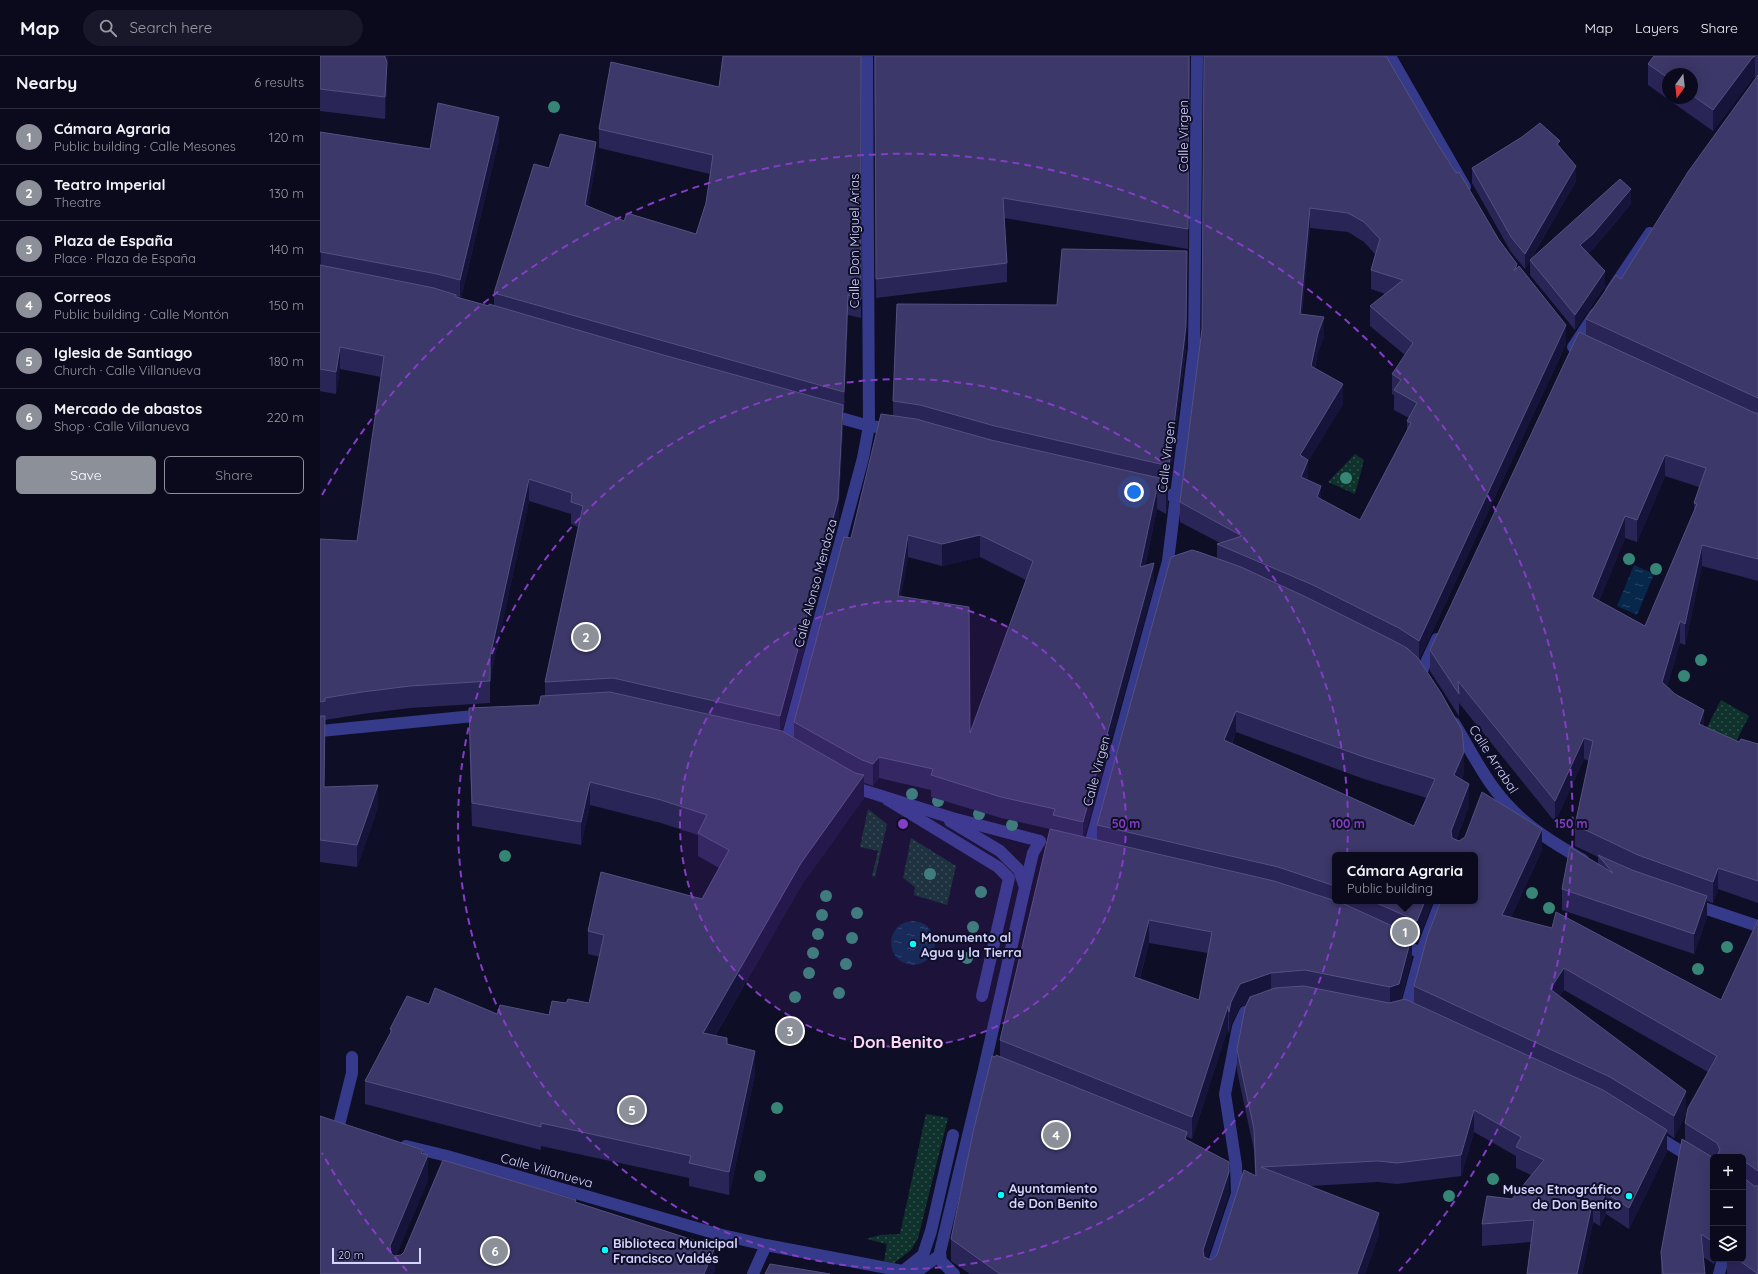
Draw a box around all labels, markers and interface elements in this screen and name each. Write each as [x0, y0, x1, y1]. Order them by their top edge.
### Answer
search box [83, 10, 363, 46]
text: Map [20, 16, 59, 40]
icon: search [97, 17, 119, 39]
text: Search here [129, 18, 212, 37]
text: Map [1584, 19, 1613, 37]
text: Layers [1635, 19, 1679, 37]
text: Share [1701, 19, 1738, 37]
north arrow [1662, 68, 1698, 104]
text: Nearby [16, 72, 77, 93]
text: 6 results [254, 74, 304, 90]
street label: Calle Virgen [1175, 100, 1191, 172]
text: Cámara Agraria [54, 119, 170, 138]
text: 1 [26, 129, 32, 145]
text: 120 m [269, 129, 304, 145]
text: Public building · Calle Mesones [54, 138, 236, 154]
street label: Calle Don Miguel Arias [846, 174, 862, 308]
text: Teatro Imperial [54, 175, 166, 194]
text: 2 [25, 185, 33, 201]
text: 130 m [269, 185, 304, 201]
text: Theatre [54, 194, 101, 210]
text: Plaza de España [54, 231, 173, 250]
text: 3 [26, 241, 32, 257]
text: 140 m [269, 241, 304, 257]
text: Place · Plaza de España [54, 250, 196, 266]
text: Correos [54, 287, 111, 306]
text: 4 [25, 297, 33, 313]
text: 150 m [269, 297, 304, 313]
text: Public building · Calle Montón [54, 306, 229, 322]
text: Iglesia de Santiago [54, 343, 192, 362]
text: 5 [25, 353, 33, 369]
text: 180 m [269, 353, 304, 369]
text: Church · Calle Villanueva [54, 362, 201, 378]
text: Mercado de abastos [54, 399, 202, 418]
text: 6 [25, 409, 33, 425]
text: 220 m [266, 409, 304, 425]
text: Shop · Calle Villanueva [54, 418, 189, 434]
street label: Calle Virgen [1154, 420, 1178, 494]
button: Save [16, 456, 156, 494]
button: Share [164, 456, 304, 494]
your location [1124, 482, 1144, 502]
street label: Calle Alonso Mendoza [790, 517, 840, 649]
pin: 2 [573, 622, 599, 652]
street label: Calle Arrabal [1466, 722, 1522, 796]
street label: Calle Virgen [1079, 734, 1113, 808]
text: 50 m [1112, 816, 1140, 831]
text: 100 m [1331, 816, 1365, 831]
text: 150 m [1554, 816, 1588, 831]
centre of rings [896, 817, 910, 831]
popup [1332, 852, 1478, 904]
text: Cámara Agraria [1347, 861, 1463, 880]
text: Public building [1347, 880, 1433, 896]
pin: 1 [1392, 917, 1418, 947]
place label: Monumento al Agua y la Tierra [921, 929, 1022, 960]
marker: Monumento al Agua y la Tierra [908, 939, 918, 949]
pin: 3 [777, 1016, 803, 1046]
district label: Don Benito [853, 1031, 943, 1052]
pin: 5 [619, 1095, 645, 1125]
pin: 4 [1043, 1120, 1069, 1150]
street label: Calle Villanueva [499, 1149, 595, 1191]
map controls [1710, 1154, 1746, 1262]
button: + [1710, 1154, 1746, 1190]
place label: Ayuntamiento de Don Benito [1009, 1180, 1098, 1211]
place label: Museo Etnográfico de Don Benito [1503, 1181, 1621, 1212]
marker: Ayuntamiento de Don Benito [996, 1190, 1006, 1200]
button: − [1710, 1190, 1746, 1226]
marker: Museo Etnográfico de Don Benito [1624, 1191, 1634, 1201]
button: layers [1710, 1226, 1746, 1262]
place label: Biblioteca Municipal Francisco Valdés [613, 1235, 738, 1266]
pin: 6 [482, 1236, 508, 1266]
marker: Biblioteca Municipal Francisco Valdés [600, 1245, 610, 1255]
scale bar [332, 1246, 421, 1265]
text: 20 m [338, 1248, 364, 1262]

